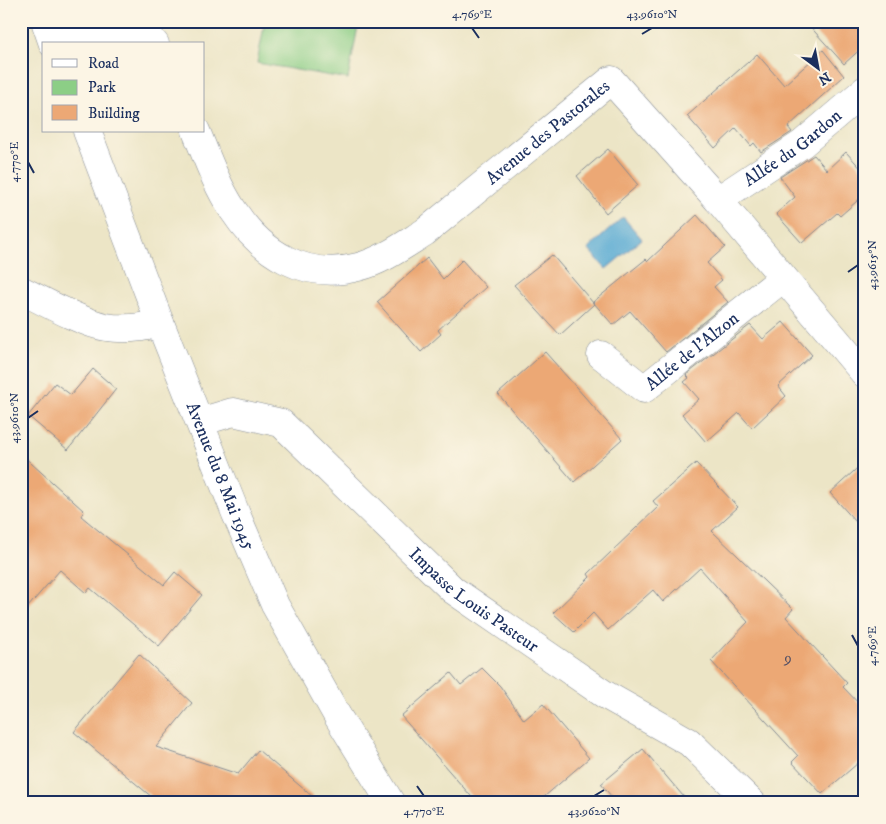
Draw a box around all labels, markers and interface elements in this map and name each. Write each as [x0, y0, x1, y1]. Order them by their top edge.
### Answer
text: 4.769°E [452, 7, 493, 22]
text: 43.9610°N [627, 7, 678, 22]
legend [42, 42, 205, 132]
north arrow [794, 42, 844, 92]
text: Road [88, 54, 120, 73]
text: N [814, 67, 834, 89]
street label: Avenue des Pastorales [482, 75, 615, 190]
text: Park [88, 78, 117, 97]
text: Building [88, 104, 140, 123]
street label: Allée du Gardon [740, 105, 847, 192]
text: 4.770°E [7, 141, 22, 182]
text: 43.9615°N [865, 240, 880, 290]
street label: Allée de l'Alzon [641, 307, 744, 396]
text: 43.9610°N [7, 392, 22, 443]
street label: Avenue du 8 Mai 1945 [181, 399, 260, 554]
street label: Impasse Louis Pasteur [404, 543, 543, 658]
text: 4.769°E [865, 625, 880, 666]
house number: 9 [783, 649, 792, 668]
text: 4.770°E [404, 804, 445, 819]
text: 43.9620°N [568, 804, 620, 819]

